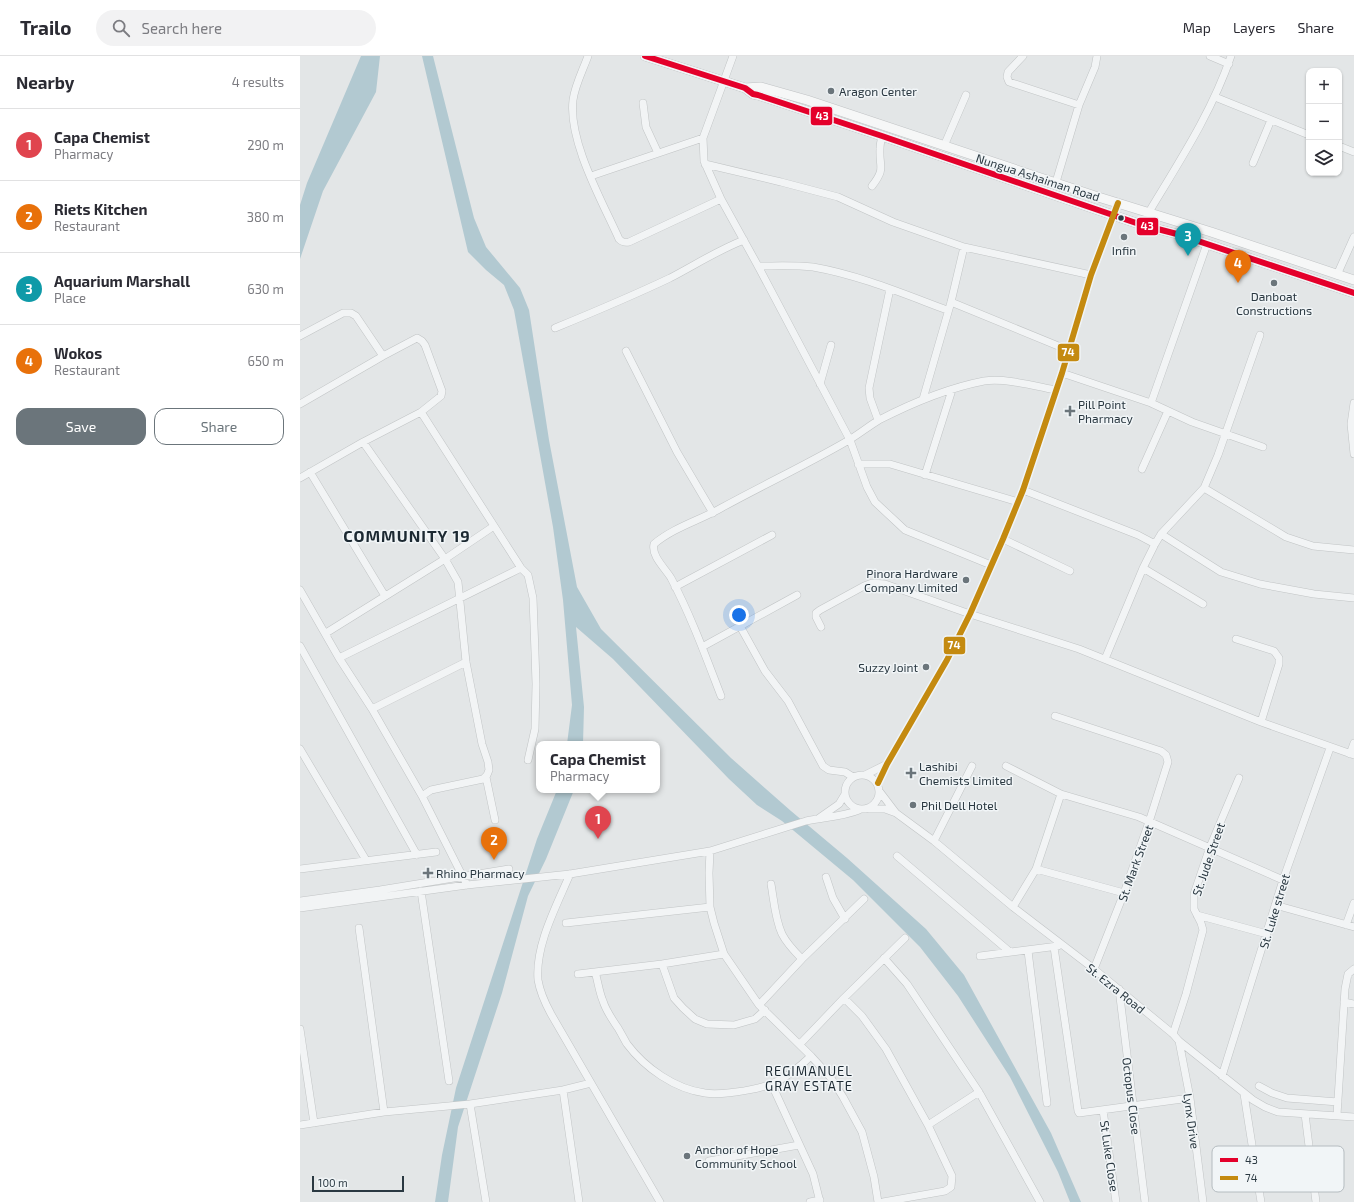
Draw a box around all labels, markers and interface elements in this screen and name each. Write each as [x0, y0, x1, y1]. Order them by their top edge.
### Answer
search box [96, 10, 376, 46]
text: Trailo [20, 16, 72, 39]
icon: search [110, 17, 132, 39]
text: Search here [142, 19, 222, 37]
text: Map [1183, 19, 1211, 36]
text: Layers [1233, 19, 1275, 36]
text: Share [1297, 19, 1334, 36]
map controls [1306, 68, 1342, 176]
button: + [1306, 68, 1342, 104]
text: Nearby [16, 72, 74, 92]
text: 4 results [232, 74, 284, 90]
place label: Aragon Center [839, 84, 917, 98]
marker: Aragon Center [826, 86, 836, 96]
button: − [1306, 104, 1342, 140]
line badge: 43 [810, 106, 833, 126]
text: 43 [815, 109, 829, 122]
text: Capa Chemist [54, 128, 150, 146]
text: 1 [26, 137, 32, 153]
text: 290 m [247, 137, 284, 153]
button: layers [1306, 140, 1342, 176]
text: Pharmacy [54, 146, 113, 162]
street label: Nungua Ashaiman Road [974, 150, 1102, 204]
text: Riets Kitchen [54, 200, 148, 218]
text: 2 [25, 209, 33, 225]
text: 380 m [247, 209, 284, 225]
unlabelled marker [1116, 213, 1126, 223]
line badge: 43 [1136, 217, 1159, 236]
text: Restaurant [54, 218, 120, 234]
text: 43 [1140, 219, 1154, 232]
pin: 3 [1175, 223, 1201, 256]
marker: Infin [1119, 232, 1129, 242]
place label: Infin [1112, 243, 1136, 257]
pin: 4 [1225, 250, 1251, 283]
text: Aquarium Marshall [54, 272, 190, 290]
marker: Danboat Constructions [1269, 278, 1279, 288]
text: 3 [25, 281, 33, 297]
text: 630 m [247, 281, 284, 297]
place label: Danboat Constructions [1236, 289, 1312, 317]
text: Place [54, 290, 86, 306]
line badge: 74 [1057, 343, 1080, 362]
text: Wokos [54, 344, 102, 362]
text: 74 [1062, 345, 1074, 358]
text: 4 [25, 353, 33, 369]
text: 650 m [247, 353, 284, 369]
text: Restaurant [54, 362, 120, 378]
place label: Pill Point Pharmacy [1078, 397, 1133, 425]
marker: Pill Point Pharmacy [1065, 406, 1075, 416]
button: Save [16, 408, 146, 445]
button: Share [154, 408, 284, 445]
district label: COMMUNITY 19 [343, 526, 471, 545]
place label: Pinora Hardware Company Limited [864, 566, 958, 594]
marker: Pinora Hardware Company Limited [961, 575, 971, 585]
your location [729, 605, 749, 625]
line badge: 74 [943, 636, 966, 655]
text: 74 [948, 638, 960, 651]
place label: Suzzy Joint [858, 660, 918, 674]
marker: Suzzy Joint [921, 662, 931, 672]
popup [536, 741, 660, 793]
text: Capa Chemist [550, 750, 646, 768]
place label: Lashibi Chemists Limited [919, 759, 1013, 787]
text: Pharmacy [550, 768, 609, 784]
marker: Lashibi Chemists Limited [906, 768, 916, 778]
place label: Phil Dell Hotel [921, 798, 998, 812]
marker: Phil Dell Hotel [908, 800, 918, 810]
pin: 1 [585, 806, 611, 839]
street label: St. Jude Street [1189, 820, 1227, 898]
street label: St. Mark Street [1115, 822, 1156, 903]
pin: 2 [481, 827, 507, 860]
place label: Rhino Pharmacy [436, 866, 525, 880]
marker: Rhino Pharmacy [423, 868, 433, 878]
street label: St. Luke street [1256, 871, 1292, 950]
street label: St. Ezra Road [1084, 960, 1148, 1016]
street label: Octopus Close [1120, 1057, 1144, 1135]
district label: REGIMANUEL GRAY ESTATE [765, 1063, 853, 1094]
street label: Lynx Drive [1181, 1092, 1203, 1150]
street label: St Luke Close [1098, 1120, 1122, 1192]
place label: Anchor of Hope Community School [695, 1142, 797, 1170]
legend [1212, 1146, 1344, 1192]
marker: Anchor of Hope Community School [682, 1151, 692, 1161]
text: 43 [1245, 1153, 1258, 1166]
text: 74 [1245, 1171, 1258, 1184]
scale bar [312, 1174, 404, 1193]
text: 100 m [318, 1176, 348, 1189]

